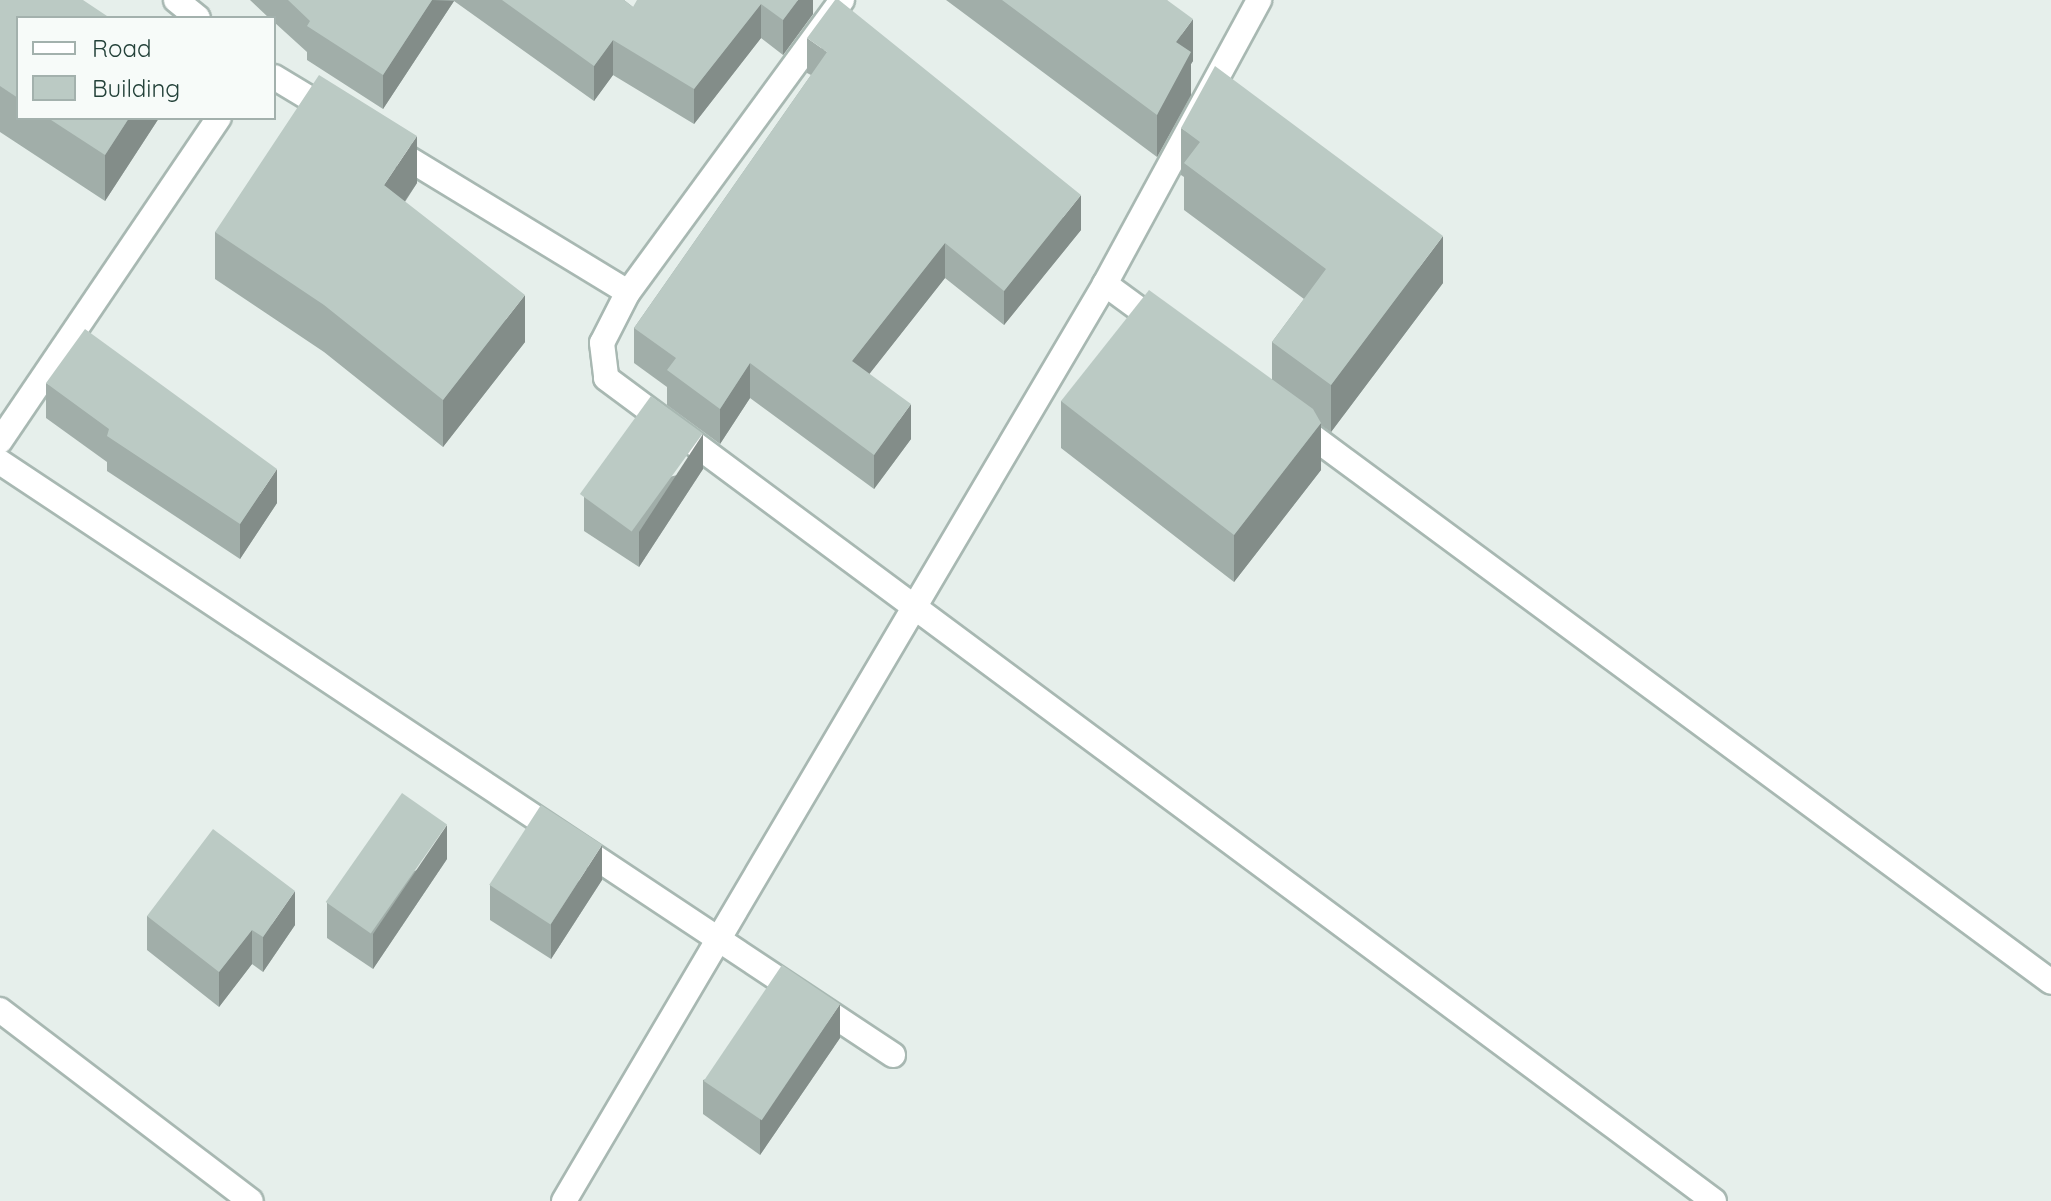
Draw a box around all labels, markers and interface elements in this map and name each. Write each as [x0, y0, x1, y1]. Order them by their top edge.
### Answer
legend [16, 16, 276, 120]
text: Road [92, 33, 152, 63]
text: Building [92, 73, 180, 103]

